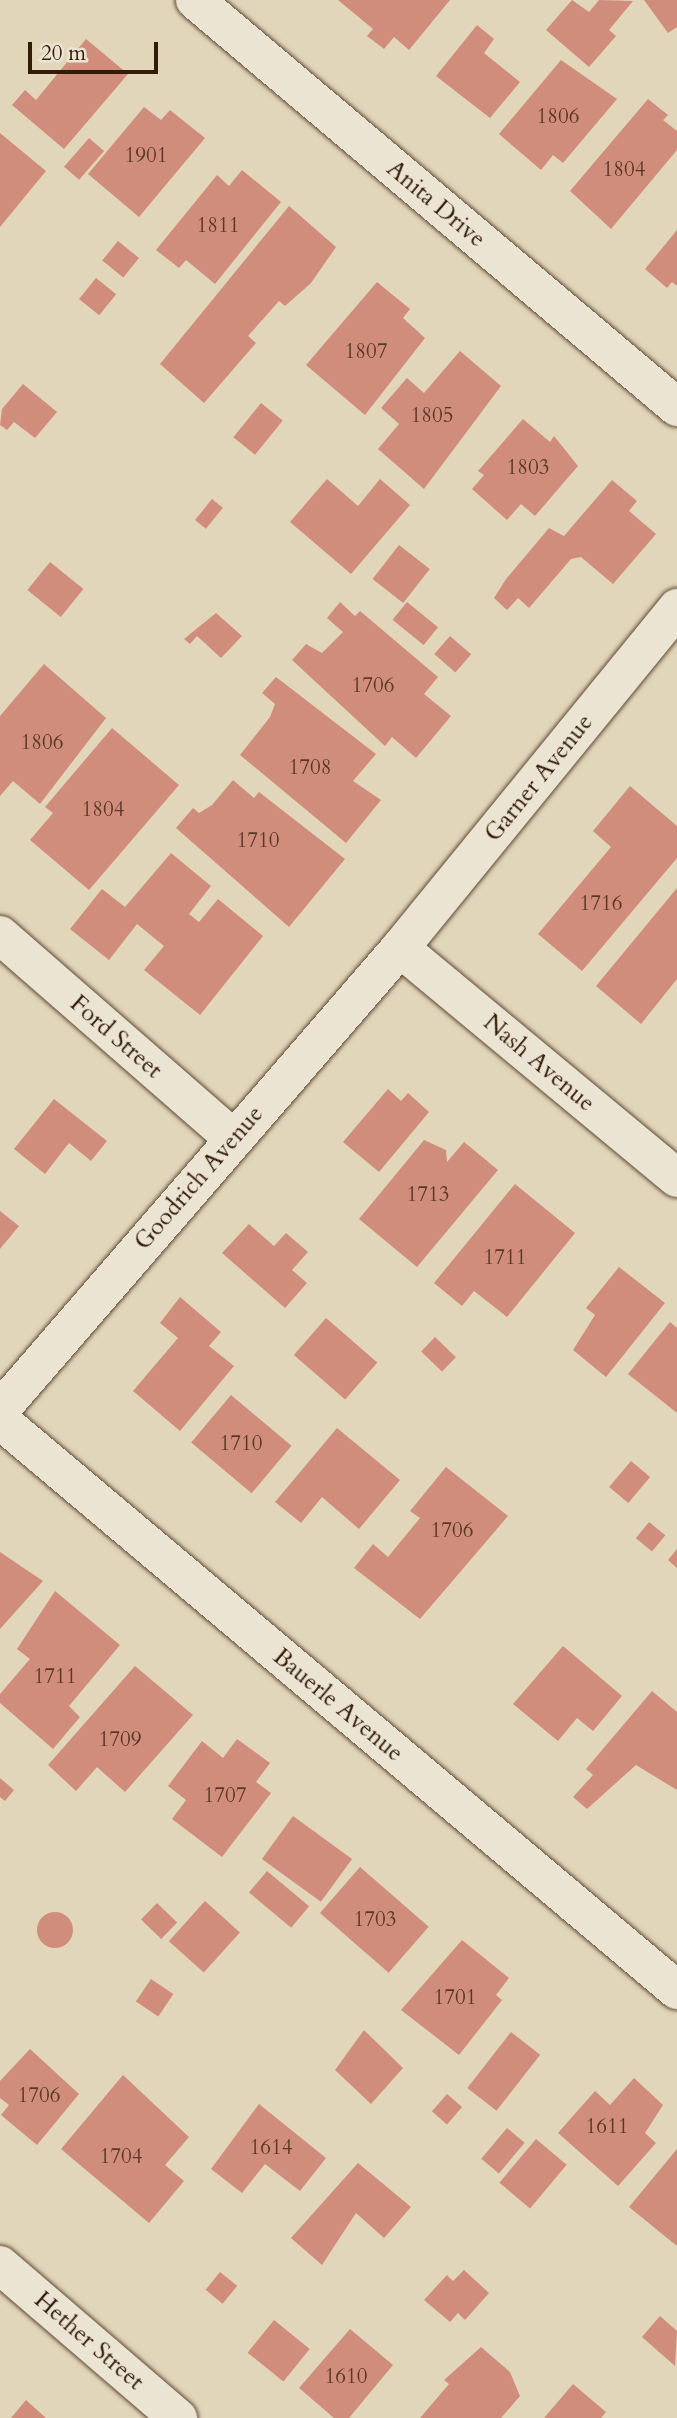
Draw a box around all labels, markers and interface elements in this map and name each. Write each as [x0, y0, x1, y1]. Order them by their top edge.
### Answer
scale bar [32, 28, 161, 72]
text: 20 m [41, 39, 86, 68]
house number: 1806 [536, 104, 580, 130]
house number: 1901 [124, 143, 168, 169]
street label: Anita Drive [381, 154, 491, 254]
house number: 1804 [602, 157, 646, 183]
house number: 1811 [196, 213, 240, 239]
house number: 1807 [344, 339, 388, 365]
house number: 1805 [410, 403, 454, 429]
house number: 1803 [506, 455, 550, 481]
house number: 1706 [351, 673, 395, 699]
street label: Garner Avenue [479, 708, 599, 848]
house number: 1806 [20, 730, 64, 756]
house number: 1708 [288, 755, 332, 781]
house number: 1804 [81, 797, 125, 823]
house number: 1710 [236, 828, 280, 854]
house number: 1716 [579, 891, 623, 917]
street label: Ford Street [64, 989, 168, 1085]
street label: Nash Avenue [478, 1008, 600, 1118]
street label: Goodrich Avenue [129, 1100, 269, 1256]
house number: 1713 [406, 1182, 450, 1208]
house number: 1711 [483, 1245, 527, 1271]
house number: 1710 [219, 1431, 263, 1457]
house number: 1706 [430, 1518, 474, 1544]
street label: Bauerle Avenue [267, 1642, 409, 1768]
house number: 1711 [33, 1664, 77, 1690]
house number: 1709 [98, 1727, 142, 1753]
house number: 1707 [203, 1783, 247, 1809]
house number: 1703 [353, 1907, 397, 1933]
house number: 1701 [433, 1985, 477, 2011]
house number: 1706 [17, 2083, 61, 2109]
house number: 1611 [585, 2114, 629, 2140]
house number: 1614 [249, 2135, 293, 2161]
house number: 1704 [99, 2144, 143, 2170]
street label: Hether Street [28, 2286, 150, 2396]
house number: 1610 [324, 2364, 368, 2390]

